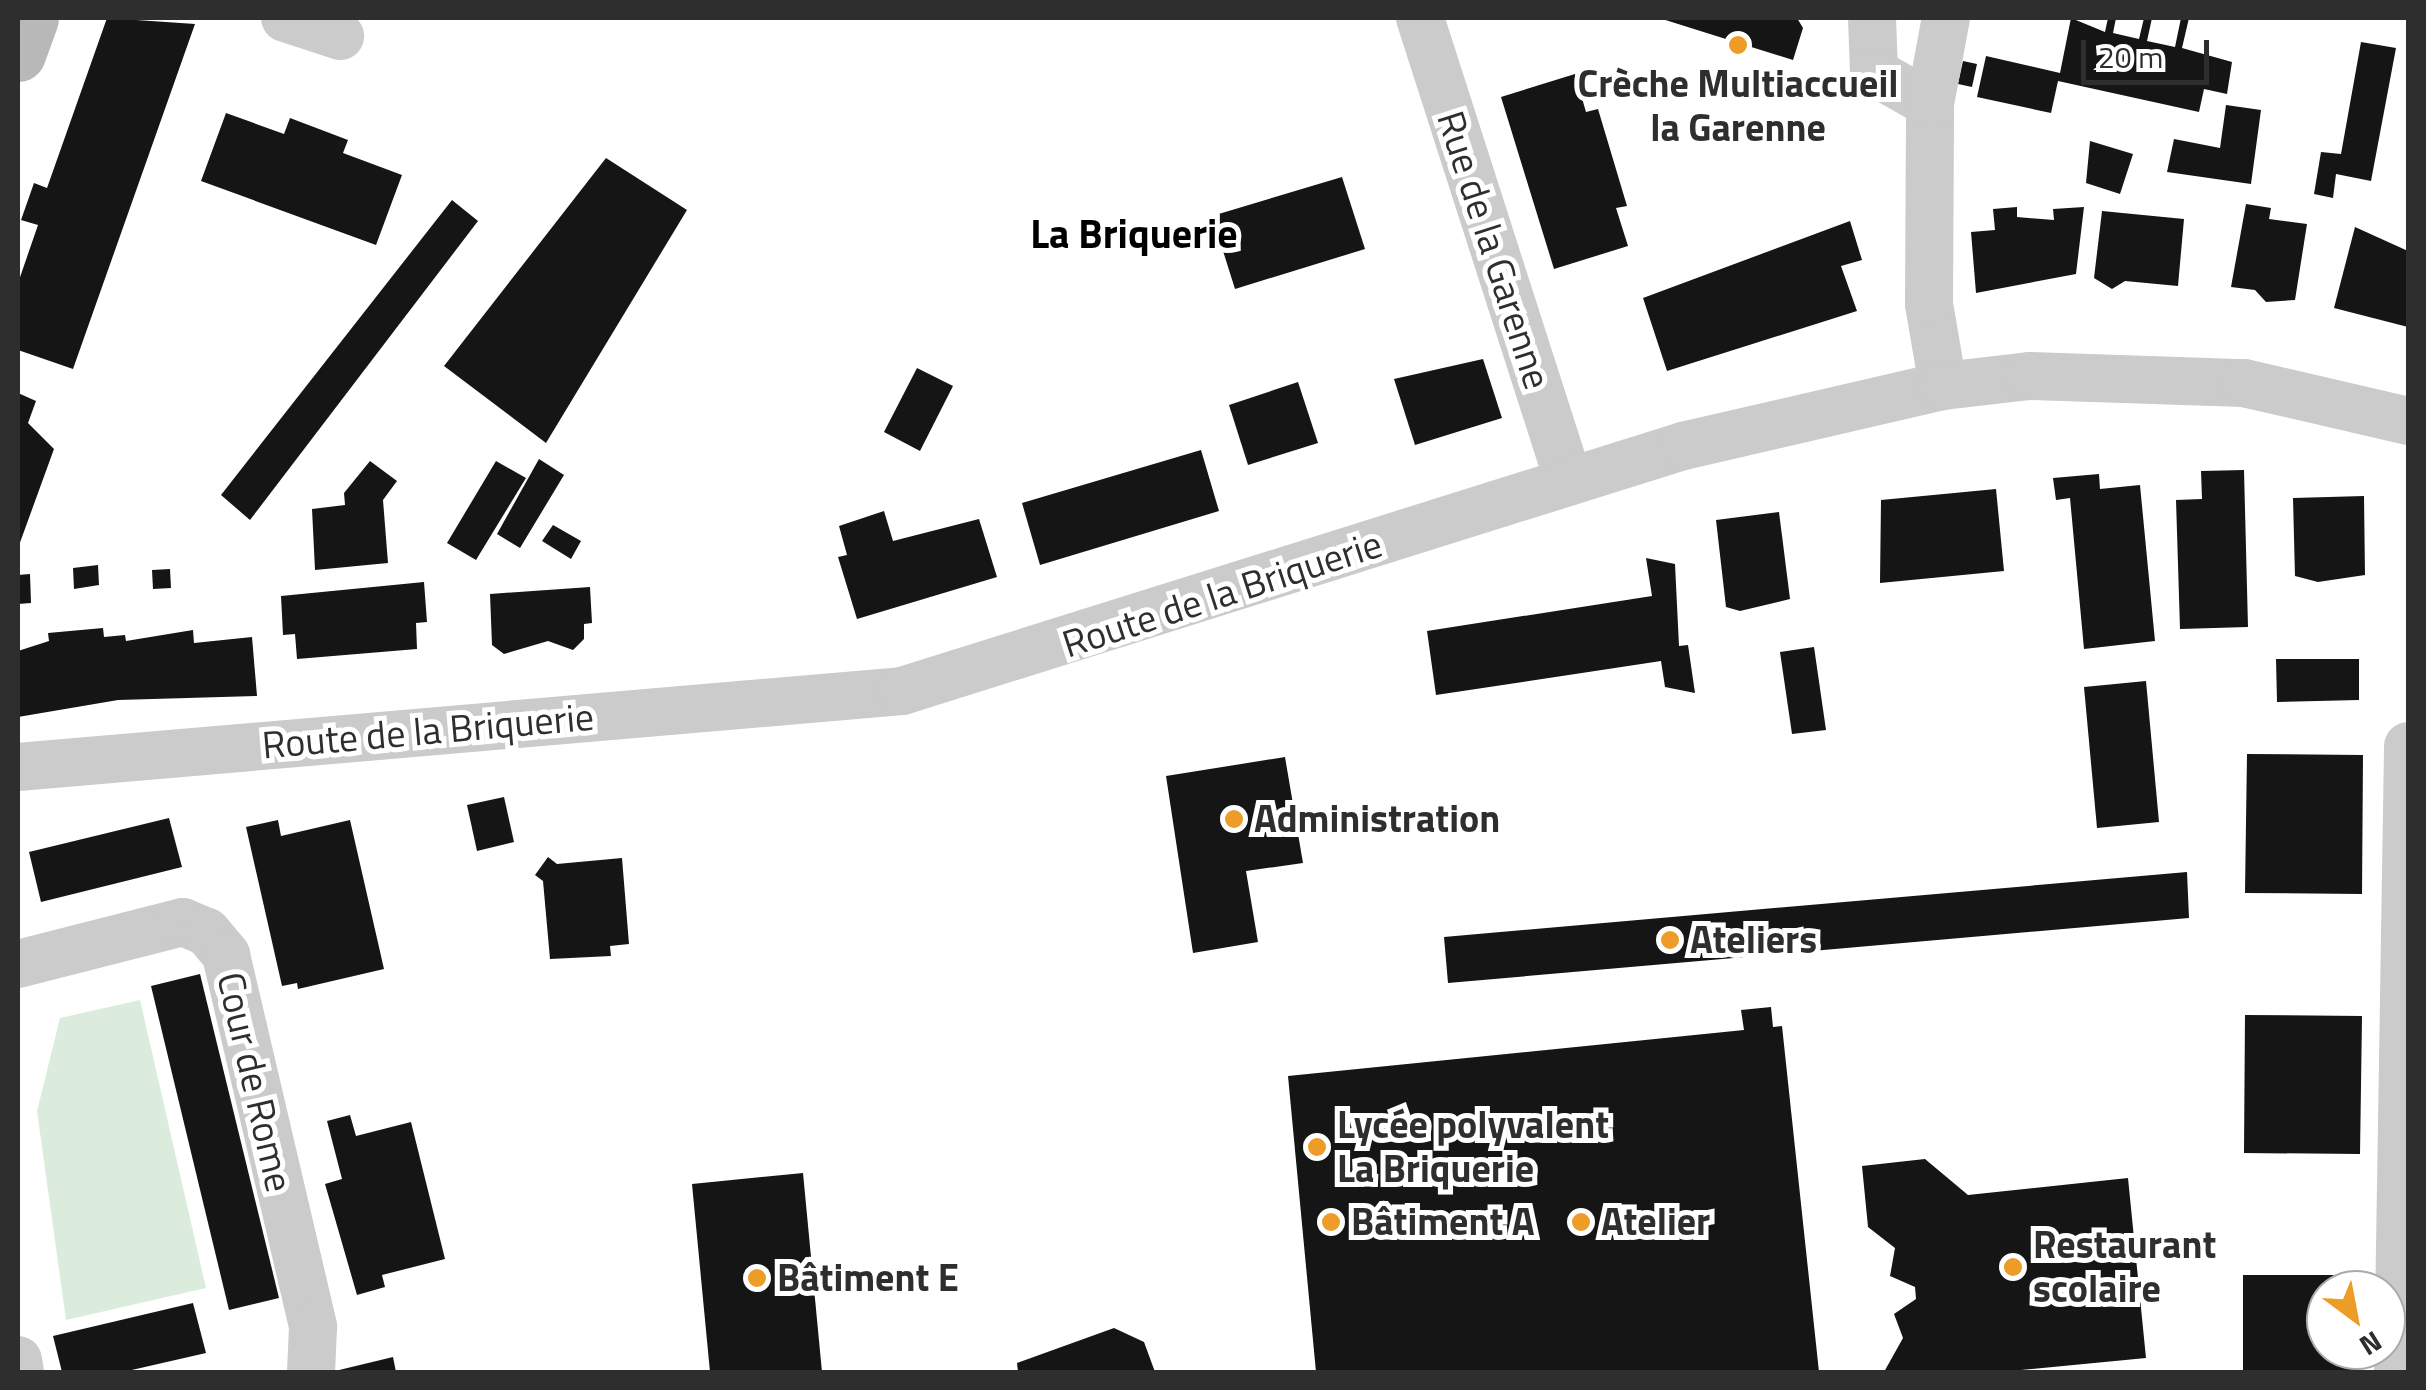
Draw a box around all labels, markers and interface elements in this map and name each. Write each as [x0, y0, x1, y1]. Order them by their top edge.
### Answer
scale bar [2086, 20, 2214, 82]
marker: Crèche Multiaccueil la Garenne [1727, 34, 1749, 56]
text: 20 m [2098, 34, 2163, 80]
place label: Crèche Multiaccueil la Garenne [1578, 61, 1898, 150]
street label: Rue de la Garenne [1428, 105, 1560, 395]
district label: La Briquerie [1030, 210, 1238, 258]
street label: Route de la Briquerie [1057, 521, 1387, 667]
street label: Route de la Briquerie [260, 694, 596, 768]
place label: Administration [1254, 796, 1500, 842]
marker: Administration [1223, 808, 1245, 830]
place label: Ateliers [1690, 917, 1817, 963]
marker: Ateliers [1659, 929, 1681, 951]
street label: Cour de Rome [208, 968, 302, 1196]
place label: Lycée polyvalent La Briquerie [1337, 1102, 1609, 1192]
marker: Lycée polyvalent La Briquerie [1306, 1136, 1328, 1158]
place label: Bâtiment A [1351, 1199, 1535, 1245]
place label: Atelier [1601, 1199, 1710, 1245]
marker: Bâtiment A [1320, 1211, 1342, 1233]
marker: Atelier [1570, 1211, 1592, 1233]
place label: Restaurant scolaire [2033, 1222, 2216, 1312]
place label: Bâtiment E [777, 1255, 959, 1301]
marker: Restaurant scolaire [2002, 1256, 2024, 1278]
marker: Bâtiment E [746, 1267, 768, 1289]
north arrow [2306, 1270, 2406, 1370]
text: N [2351, 1321, 2391, 1368]

